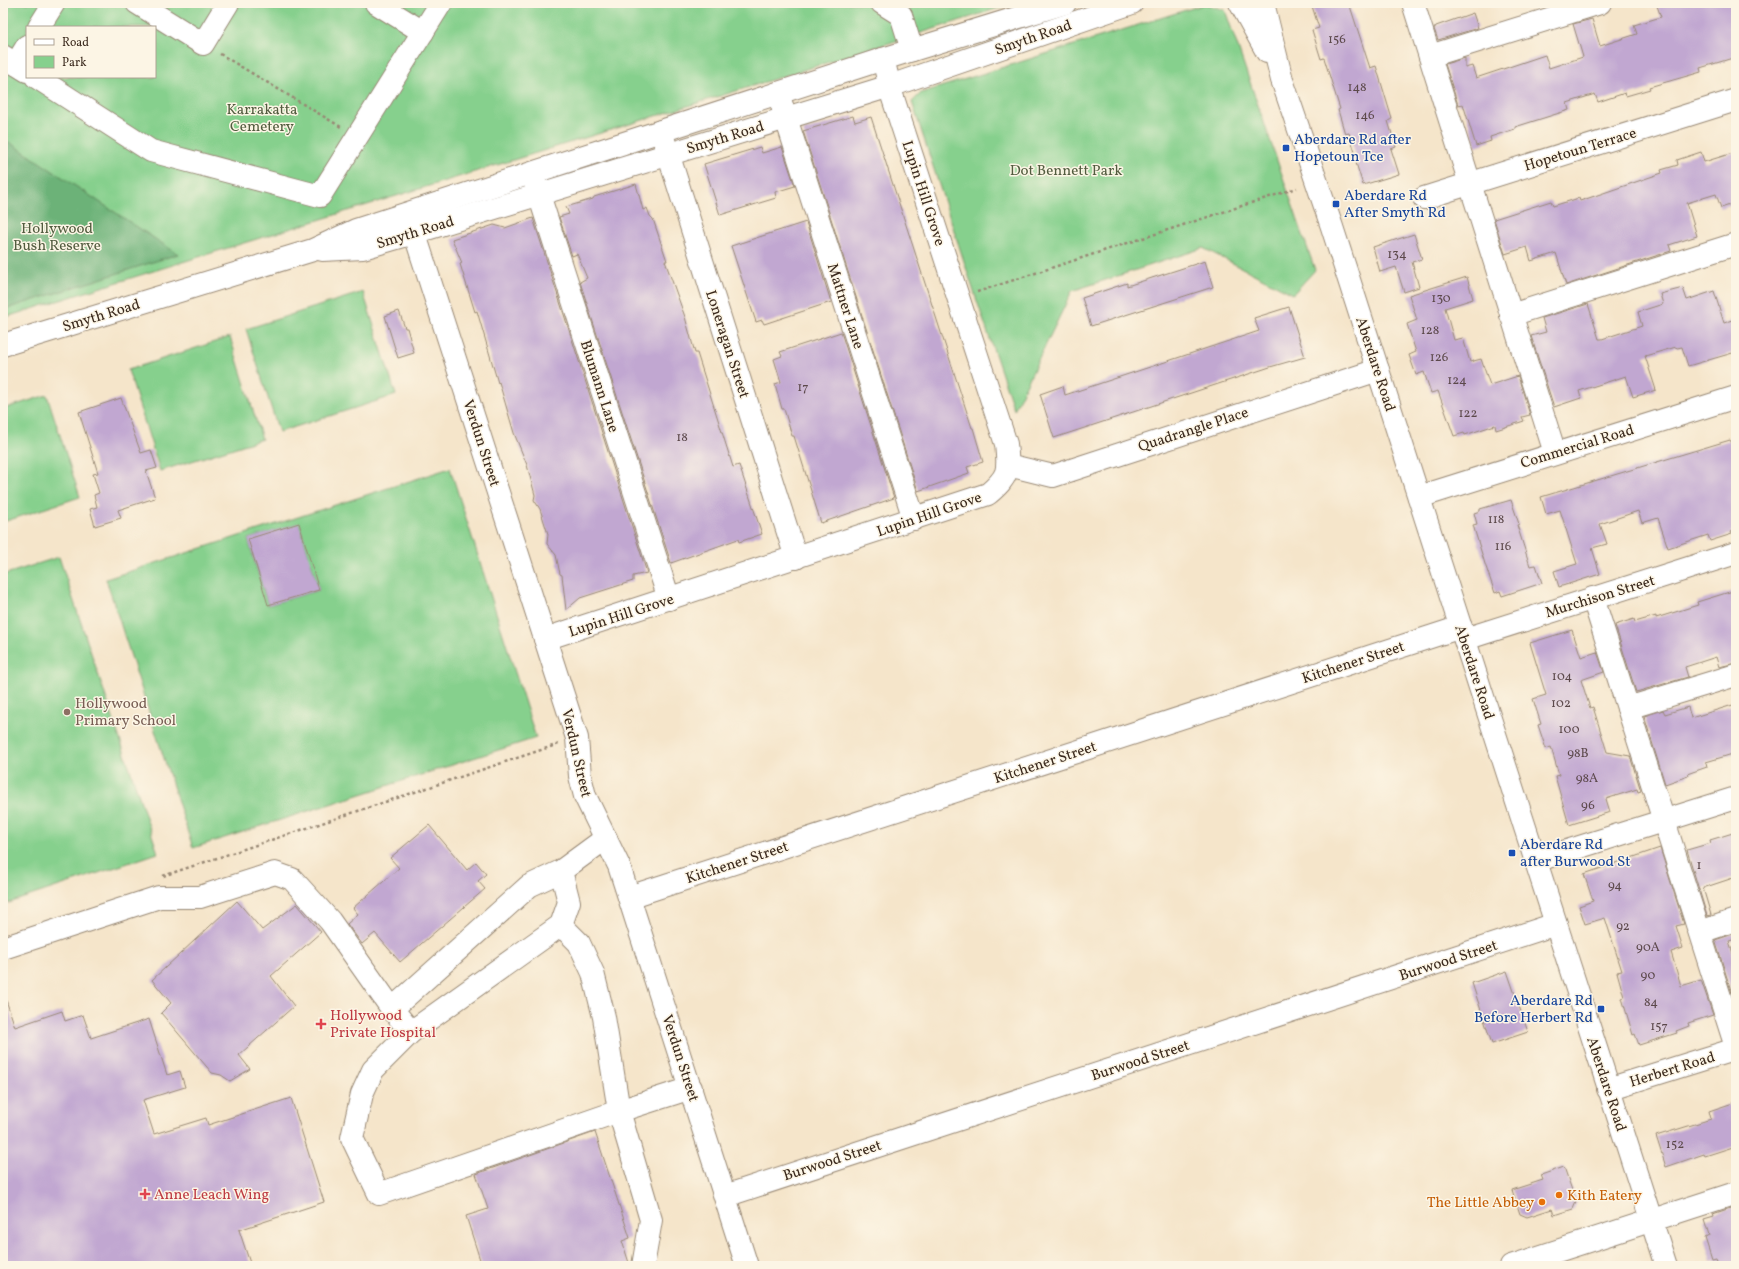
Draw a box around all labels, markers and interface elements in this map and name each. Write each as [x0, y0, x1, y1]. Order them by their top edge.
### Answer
street label: Smyth Road [992, 15, 1075, 61]
legend [26, 26, 156, 78]
house number: 156 [1328, 31, 1346, 49]
text: Road [62, 35, 89, 51]
text: Park [62, 55, 87, 71]
house number: 148 [1347, 79, 1367, 97]
park label: Karrakatta Cemetery [227, 100, 297, 138]
house number: 146 [1355, 107, 1375, 125]
street label: Smyth Road [684, 117, 767, 160]
street label: Hopetoun Terrace [1522, 123, 1639, 178]
place label: Aberdare Rd after Hopetoun Tce [1294, 130, 1411, 168]
street label: Lupin Hill Grove [896, 138, 950, 249]
marker: Aberdare Rd after Hopetoun Tce [1281, 143, 1291, 153]
park label: Dot Bennett Park [1010, 161, 1122, 182]
place label: Aberdare Rd After Smyth Rd [1344, 186, 1446, 224]
marker: Aberdare Rd After Smyth Rd [1331, 199, 1341, 209]
street label: Smyth Road [374, 212, 457, 255]
park label: Hollywood Bush Reserve [13, 219, 101, 257]
house number: 134 [1387, 246, 1407, 264]
street label: Mattner Lane [821, 261, 868, 352]
street label: Loneragan Street [699, 288, 754, 401]
house number: 130 [1431, 290, 1451, 308]
street label: Smyth Road [60, 295, 143, 338]
street label: Aberdare Road [1349, 314, 1400, 414]
house number: 128 [1421, 322, 1439, 340]
street label: Blumann Lane [574, 338, 623, 435]
house number: 126 [1430, 349, 1449, 367]
house number: 124 [1447, 372, 1467, 390]
house number: 17 [797, 379, 809, 397]
street label: Verdun Street [457, 397, 505, 490]
street label: Quadrangle Place [1136, 403, 1251, 458]
house number: 122 [1458, 405, 1478, 423]
street label: Commercial Road [1518, 420, 1637, 475]
house number: 18 [676, 429, 688, 447]
street label: Lupin Hill Grove [874, 488, 985, 543]
house number: 118 [1488, 511, 1504, 529]
house number: 116 [1495, 538, 1512, 556]
street label: Murchison Street [1543, 571, 1658, 624]
street label: Lupin Hill Grove [566, 589, 677, 643]
street label: Aberdare Road [1448, 622, 1499, 722]
street label: Kitchener Street [1299, 637, 1408, 690]
house number: 104 [1552, 668, 1572, 686]
place label: Hollywood Primary School [75, 694, 176, 732]
house number: 102 [1551, 695, 1571, 713]
marker: Hollywood Primary School [62, 707, 72, 717]
street label: Verdun Street [555, 707, 596, 800]
house number: 100 [1559, 721, 1580, 739]
street label: Kitchener Street [991, 737, 1100, 790]
house number: 98B [1567, 745, 1589, 763]
house number: 98A [1576, 770, 1598, 788]
house number: 96 [1581, 797, 1595, 815]
place label: Aberdare Rd after Burwood St [1520, 835, 1631, 873]
street label: Kitchener Street [683, 837, 792, 890]
marker: Aberdare Rd after Burwood St [1507, 848, 1517, 858]
house number: 1 [1696, 857, 1702, 875]
house number: 94 [1608, 877, 1622, 895]
house number: 92 [1616, 918, 1630, 936]
street label: Burwood Street [1397, 936, 1500, 987]
house number: 90A [1636, 939, 1660, 957]
house number: 90 [1641, 967, 1656, 985]
place label: Aberdare Rd Before Herbert Rd [1474, 991, 1593, 1029]
house number: 84 [1644, 994, 1658, 1012]
marker: Aberdare Rd Before Herbert Rd [1596, 1004, 1606, 1014]
place label: Hollywood Private Hospital [330, 1006, 436, 1044]
street label: Verdun Street [656, 1012, 704, 1105]
marker: Hollywood Private Hospital [315, 1018, 327, 1030]
house number: 157 [1650, 1018, 1668, 1036]
street label: Aberdare Road [1580, 1034, 1631, 1134]
street label: Burwood Street [1089, 1036, 1192, 1087]
street label: Herbert Road [1627, 1047, 1718, 1093]
street label: Burwood Street [781, 1136, 884, 1187]
house number: 152 [1666, 1136, 1684, 1154]
place label: Anne Leach Wing [154, 1185, 269, 1206]
place label: Kith Eatery [1567, 1186, 1642, 1207]
marker: Anne Leach Wing [139, 1188, 151, 1200]
marker: Kith Eatery [1554, 1190, 1564, 1200]
place label: The Little Abbey [1427, 1193, 1534, 1214]
marker: The Little Abbey [1537, 1197, 1547, 1207]

